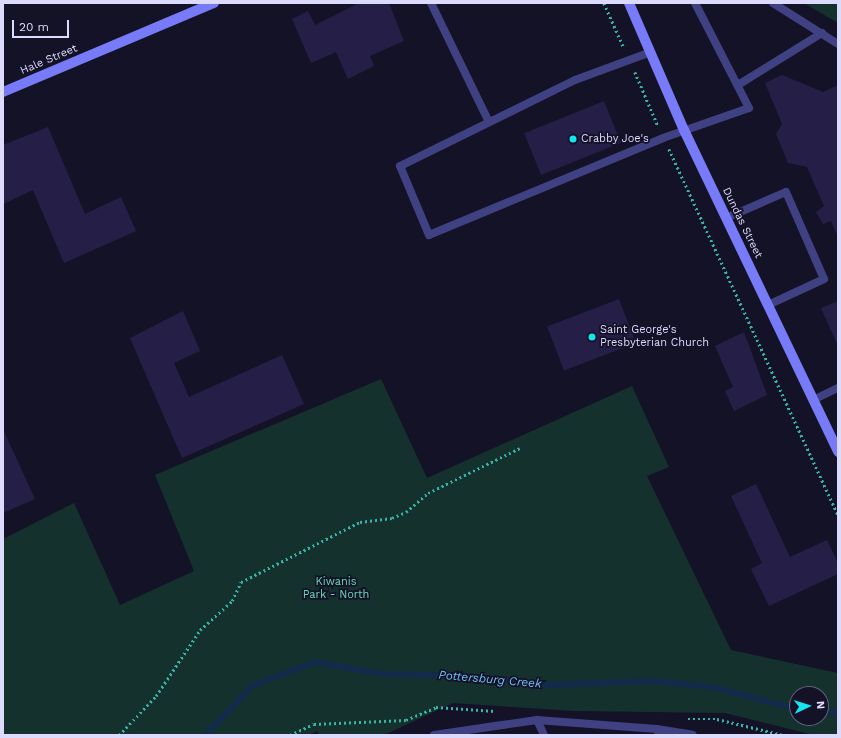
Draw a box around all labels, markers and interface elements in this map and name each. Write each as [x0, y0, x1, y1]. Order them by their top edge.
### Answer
scale bar [14, 12, 71, 38]
text: 20 m [19, 20, 49, 34]
street label: Hale Street [18, 42, 80, 78]
place label: Crabby Joe's [581, 132, 649, 146]
marker: Crabby Joe's [568, 134, 578, 144]
street label: Dundas Street [719, 185, 765, 261]
place label: Saint George's Presbyterian Church [600, 324, 709, 350]
marker: Saint George's Presbyterian Church [587, 332, 597, 342]
park label: Kiwanis Park - North [303, 576, 369, 602]
water label: Pottersburg Creek [438, 668, 542, 692]
north arrow [789, 686, 829, 726]
text: N [814, 701, 827, 710]

